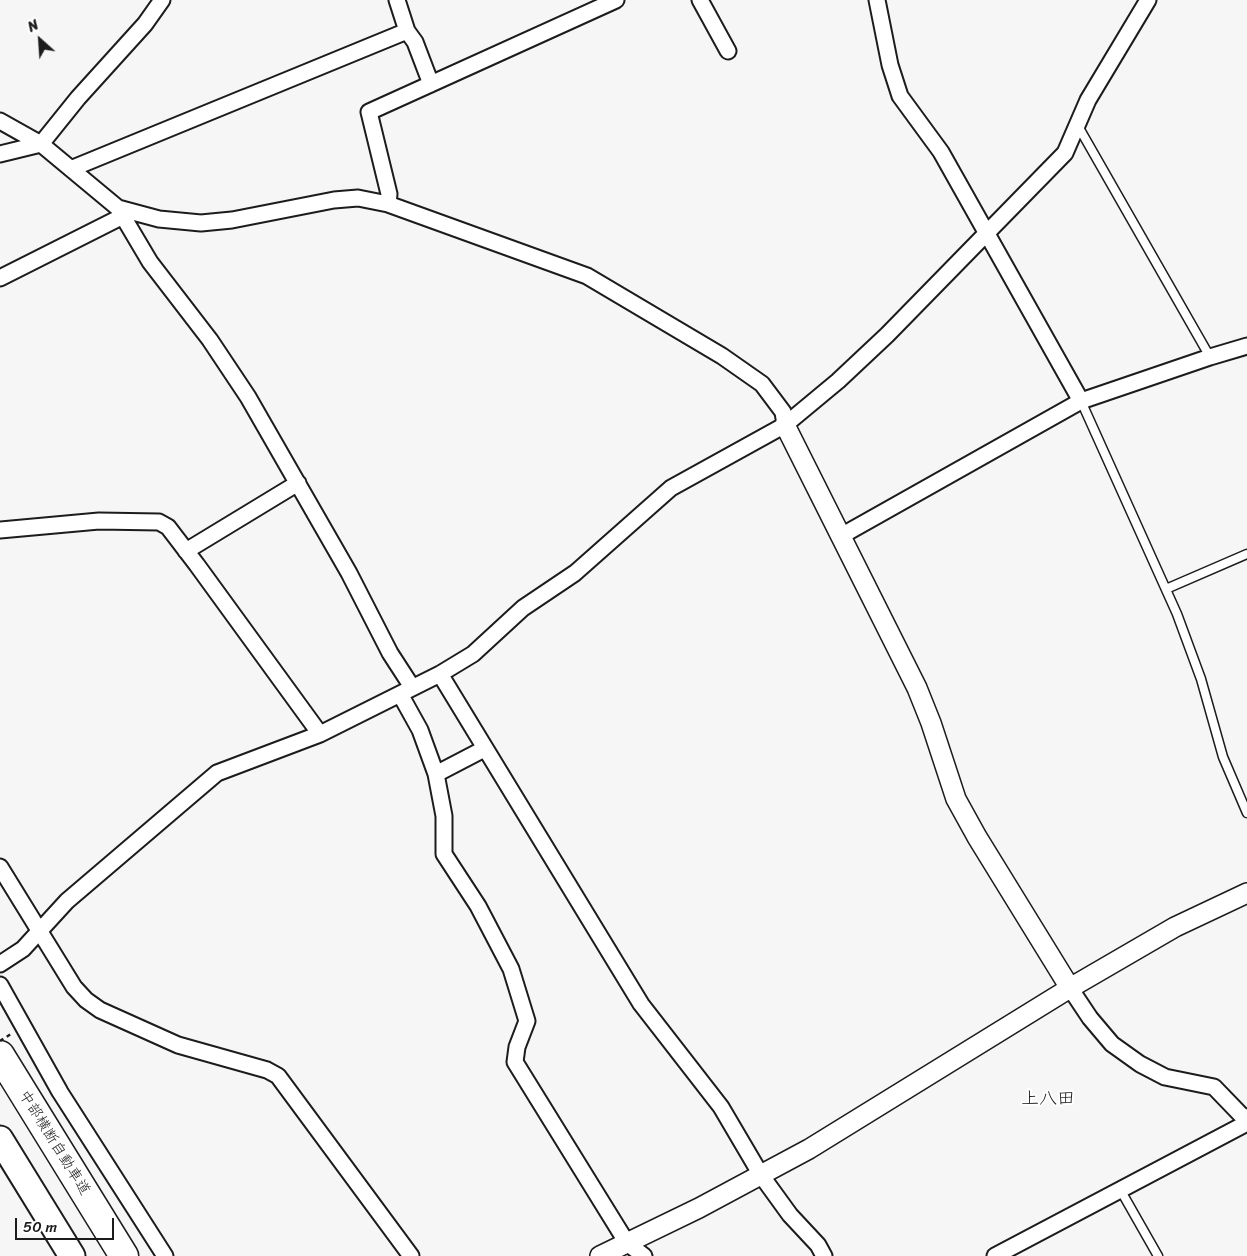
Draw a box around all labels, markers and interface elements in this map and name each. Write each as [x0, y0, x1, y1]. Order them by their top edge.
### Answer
text: N [23, 13, 43, 39]
north arrow [15, 15, 65, 65]
street label: 中部横断自動車道 [15, 1087, 93, 1199]
district label: 上八田 [1021, 1088, 1075, 1110]
scale bar [18, 1208, 116, 1240]
text: 50 m [23, 1214, 57, 1240]

